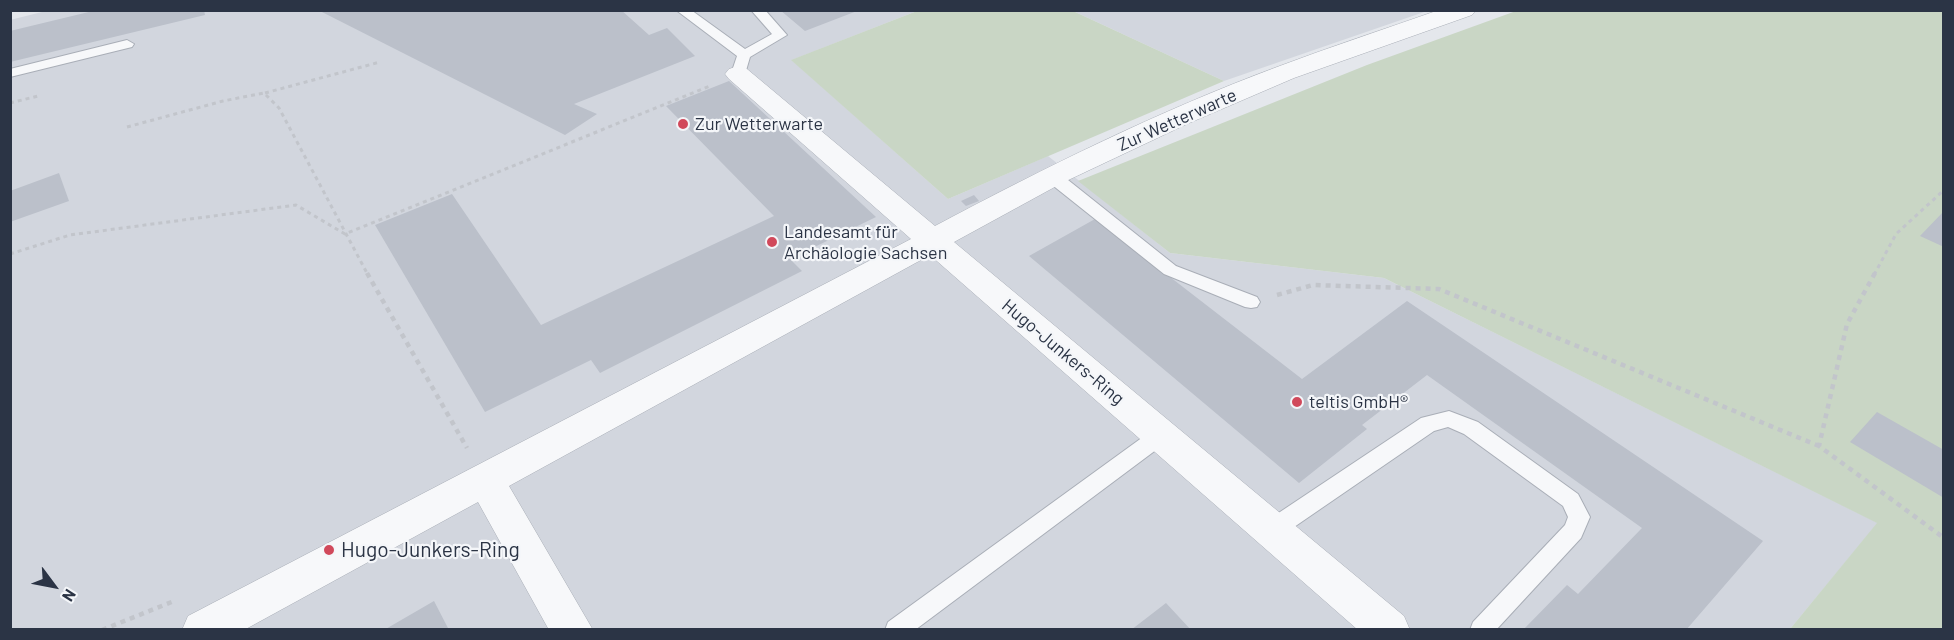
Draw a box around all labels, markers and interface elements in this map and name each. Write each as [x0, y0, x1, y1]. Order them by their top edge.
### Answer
street label: Zur Wetterwarte [1114, 84, 1240, 156]
place label: Zur Wetterwarte [695, 113, 823, 135]
marker: Zur Wetterwarte [676, 117, 690, 131]
place label: Landesamt für Archäologie Sachsen [784, 221, 947, 264]
marker: Landesamt für Archäologie Sachsen [765, 235, 779, 249]
street label: Hugo-Junkers-Ring [997, 295, 1129, 409]
place label: teltis GmbH® [1309, 391, 1408, 413]
marker: teltis GmbH® [1290, 395, 1304, 409]
place label: Hugo-Junkers-Ring [341, 537, 520, 563]
marker: Hugo-Junkers-Ring [322, 543, 336, 557]
north arrow [24, 556, 84, 616]
text: N [59, 586, 81, 605]

